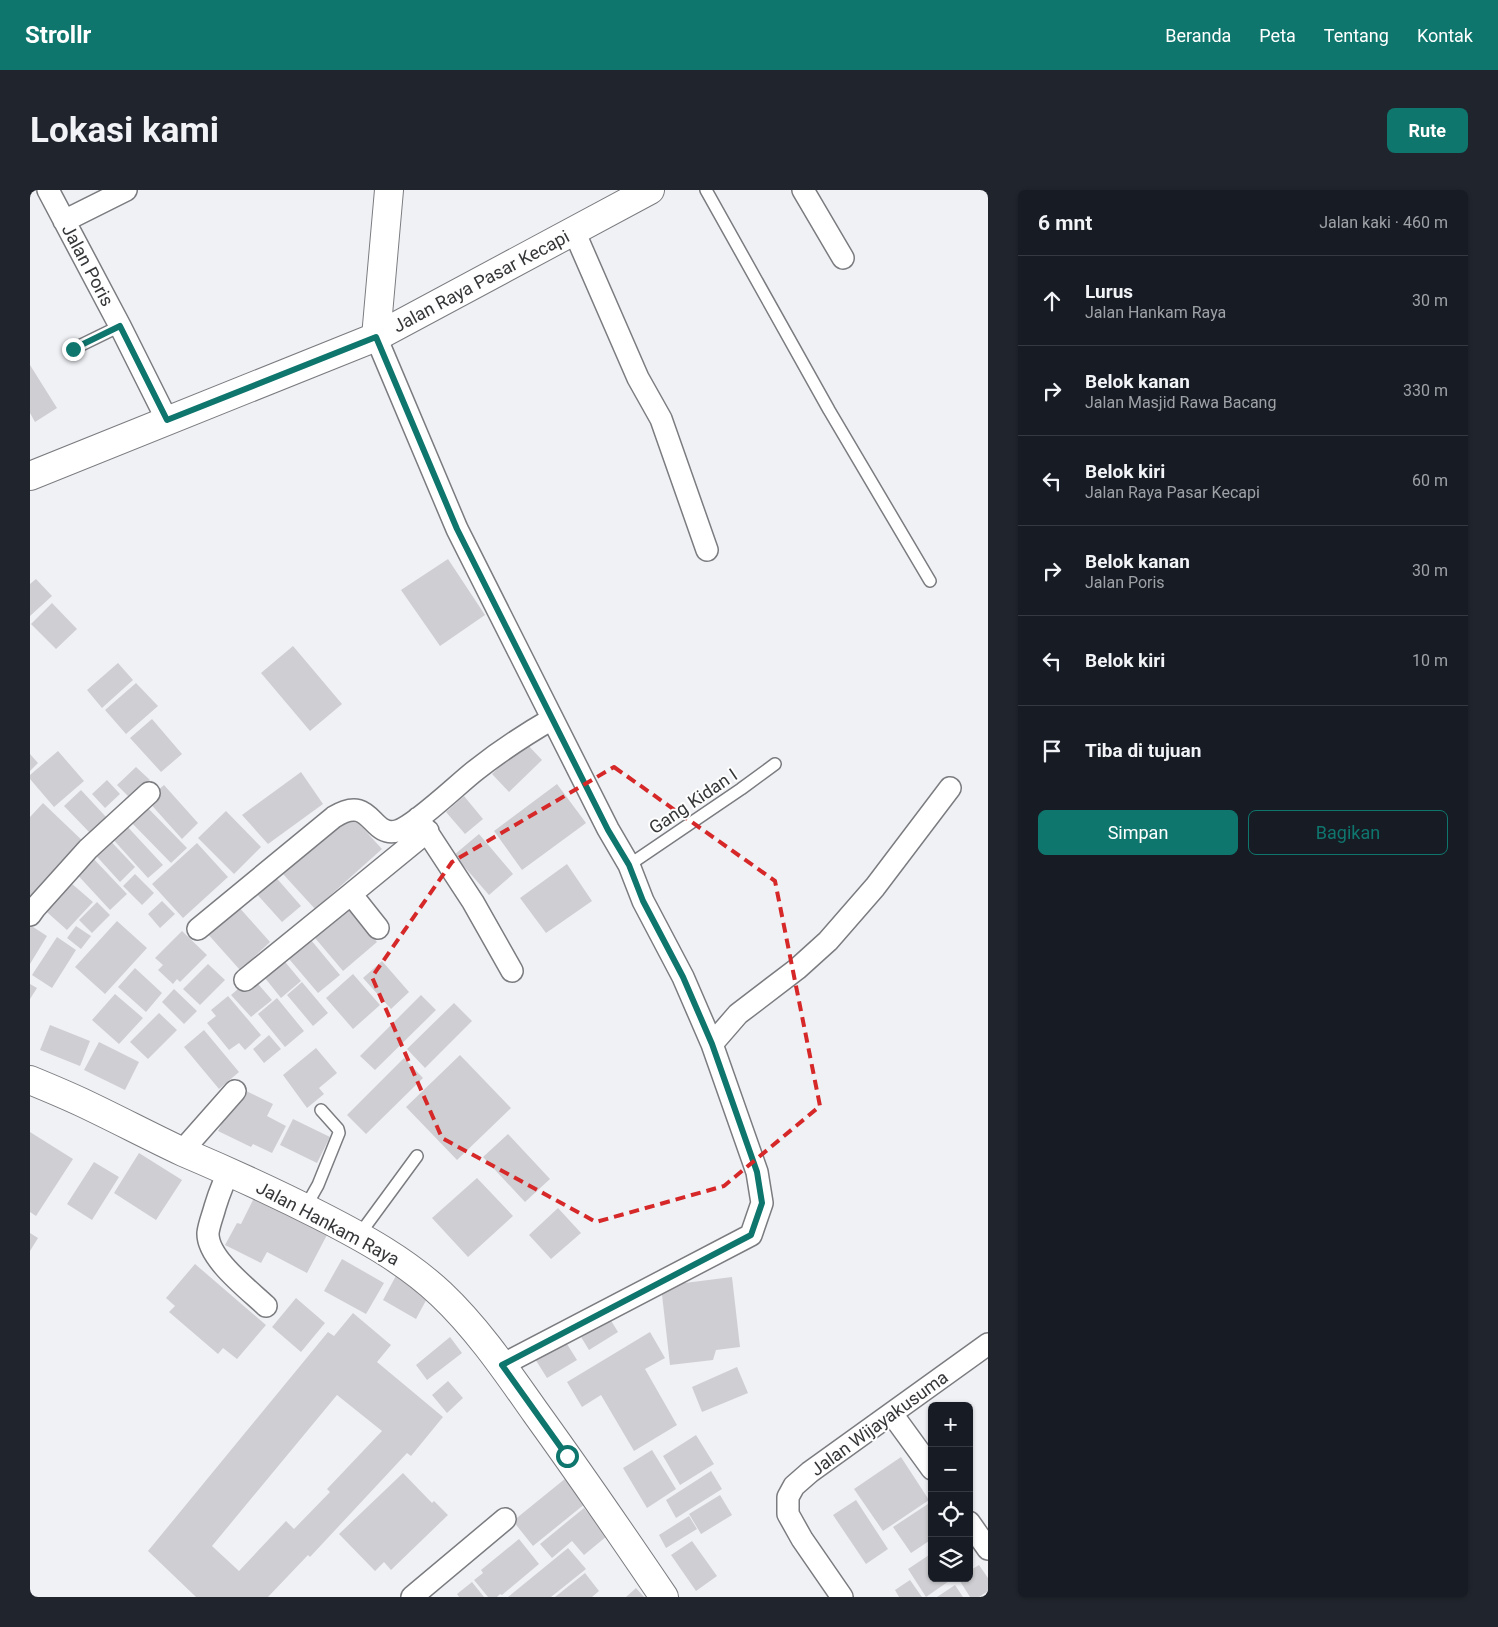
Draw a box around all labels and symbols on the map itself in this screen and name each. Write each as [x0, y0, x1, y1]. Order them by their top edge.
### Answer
street label: Jalan Poris [58, 221, 118, 309]
street label: Jalan Raya Pasar Kecapi [389, 226, 573, 336]
route end [62, 338, 85, 361]
street label: Gang Kidan I [645, 764, 741, 838]
street label: Jalan Hankam Raya [253, 1176, 403, 1270]
street label: Jalan Wijayakusuma [806, 1366, 952, 1480]
route start [556, 1445, 579, 1468]

